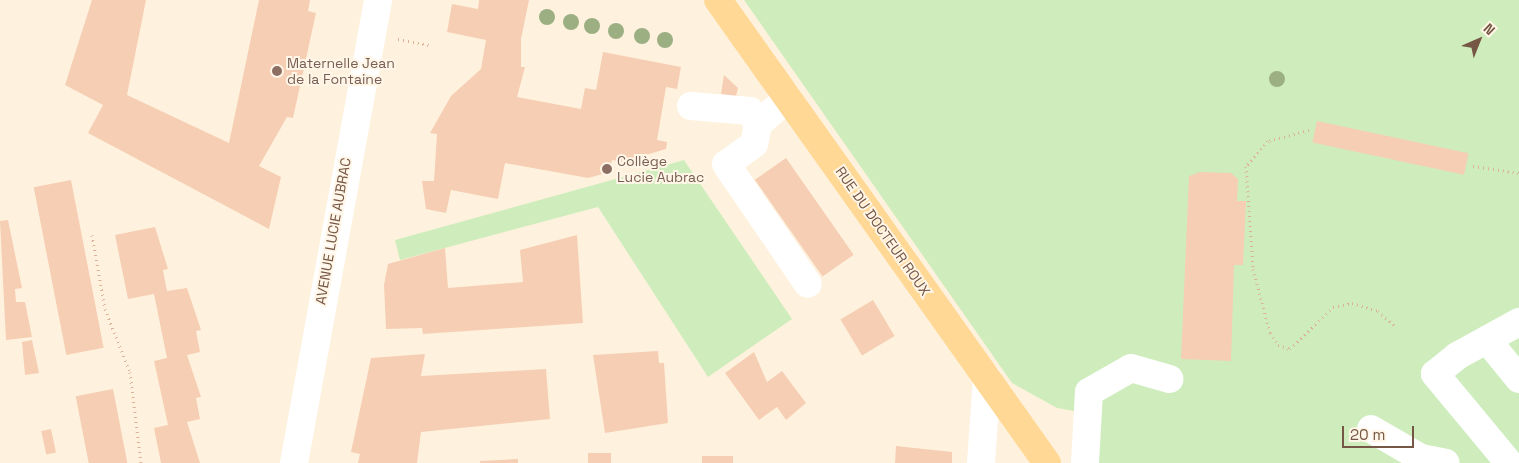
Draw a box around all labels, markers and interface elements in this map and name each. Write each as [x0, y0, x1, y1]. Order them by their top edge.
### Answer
north arrow [1454, 15, 1504, 65]
text: N [1480, 19, 1499, 39]
place label: Maternelle Jean de la Fontaine [287, 55, 395, 88]
marker: Maternelle Jean de la Fontaine [271, 65, 283, 77]
place label: Collège Lucie Aubrac [617, 153, 705, 186]
street label: AVENUE LUCIE AUBRAC [312, 156, 354, 306]
marker: Collège Lucie Aubrac [601, 163, 613, 175]
street label: RUE DU DOCTEUR ROUX [832, 163, 934, 299]
scale bar [1344, 416, 1416, 448]
text: 20 m [1350, 425, 1385, 444]

